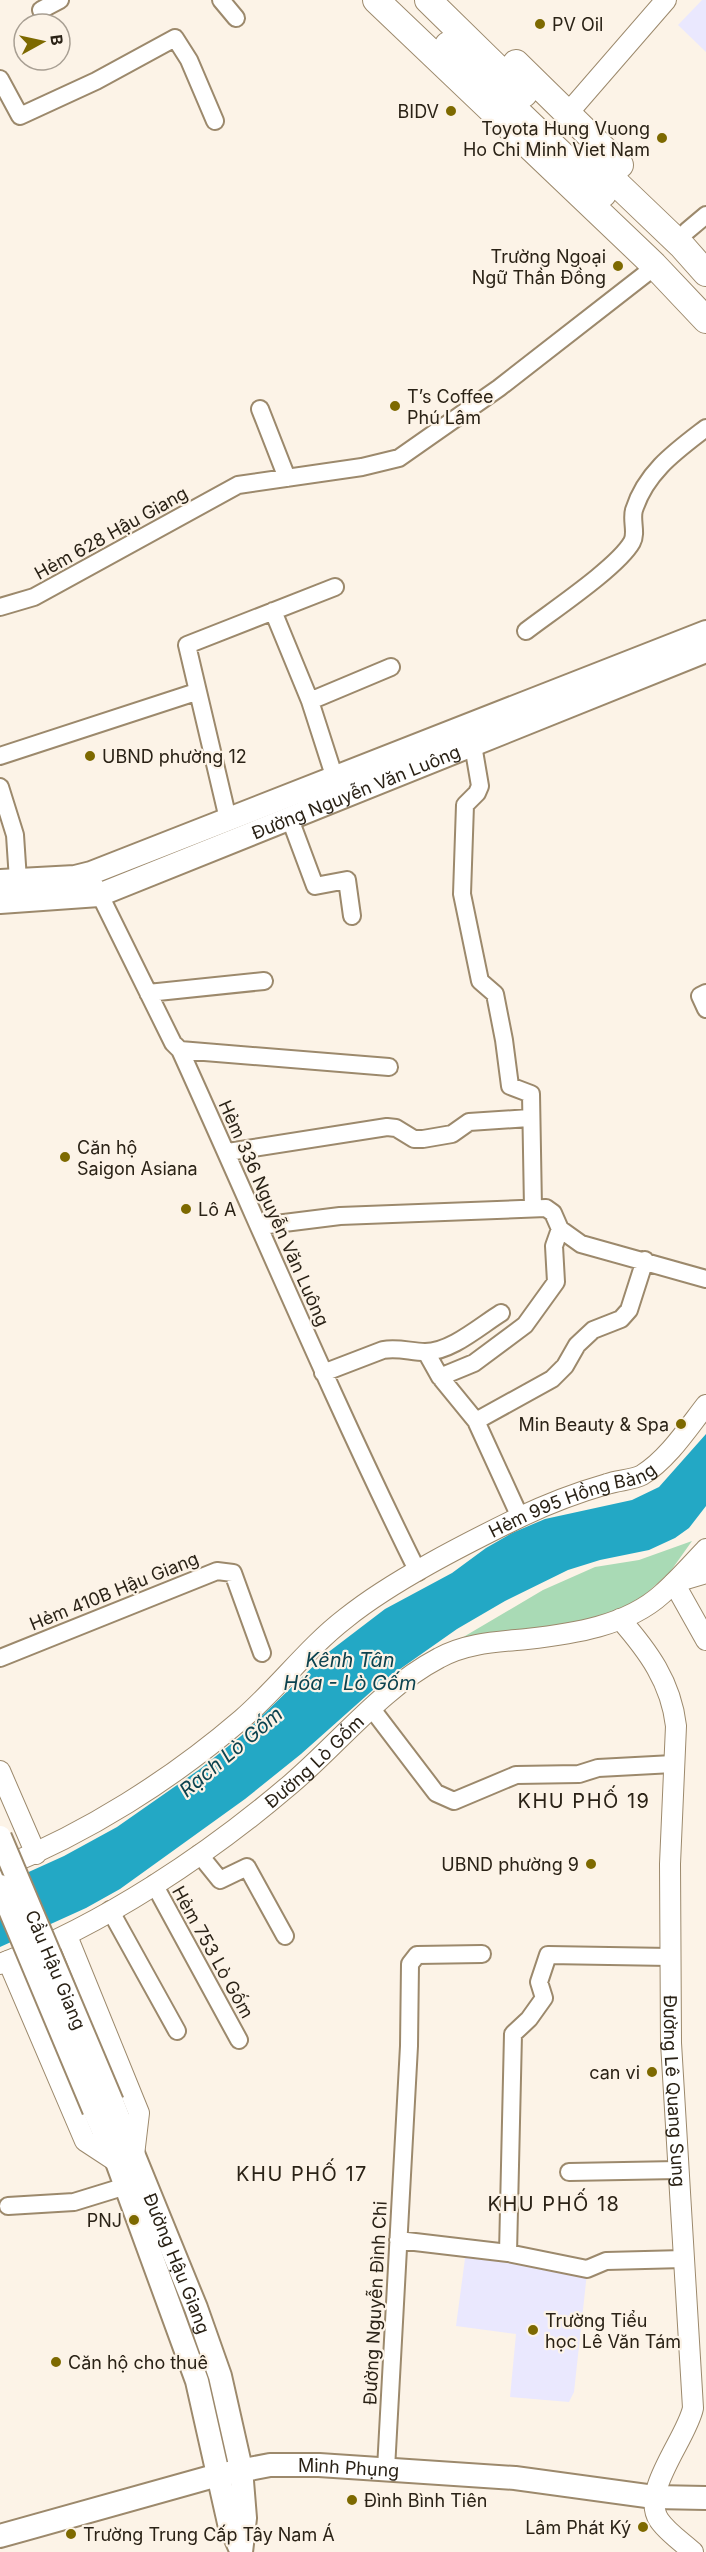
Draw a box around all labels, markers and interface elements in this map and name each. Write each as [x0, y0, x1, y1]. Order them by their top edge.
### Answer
north arrow [12, 12, 72, 72]
place label: PV Oil [552, 14, 603, 35]
marker: PV Oil [533, 17, 547, 31]
text: B [46, 33, 67, 47]
place label: BIDV [398, 101, 439, 122]
marker: BIDV [444, 104, 458, 118]
place label: Toyota Hung Vuong Ho Chi Minh Viet Nam [463, 118, 650, 160]
marker: Toyota Hung Vuong Ho Chi Minh Viet Nam [655, 131, 669, 145]
place label: Trường Ngoại Ngữ Thần Đồng [472, 246, 606, 288]
marker: Trường Ngoại Ngữ Thần Đồng [611, 259, 625, 273]
place label: T’s Coffee Phú Lâm [407, 386, 494, 428]
marker: T’s Coffee Phú Lâm [388, 399, 402, 413]
street label: Hẻm 628 Hậu Giang [31, 482, 191, 584]
street label: Đường Nguyễn Văn Luông [248, 740, 463, 843]
place label: UBND phường 12 [102, 746, 247, 767]
marker: UBND phường 12 [83, 749, 97, 763]
street label: Hẻm 336 Nguyễn Văn Luông [215, 1097, 333, 1329]
place label: Căn hộ Saigon Asiana [77, 1137, 198, 1179]
marker: Căn hộ Saigon Asiana [58, 1150, 72, 1164]
place label: Lô A [198, 1199, 236, 1220]
marker: Lô A [179, 1202, 193, 1216]
place label: Min Beauty & Spa [519, 1414, 669, 1435]
marker: Min Beauty & Spa [674, 1417, 688, 1431]
street label: Hẻm 995 Hồng Bàng [485, 1458, 660, 1541]
street label: Hẻm 410B Hậu Giang [26, 1548, 202, 1634]
water label: Kênh Tân Hóa - Lò Gốm [284, 1648, 416, 1695]
water label: Rạch Lò Gốm [175, 1702, 287, 1802]
street label: Đường Lò Gốm [260, 1710, 368, 1812]
district label: KHU PHỐ 19 [518, 1785, 650, 1813]
place label: UBND phường 9 [441, 1854, 579, 1875]
marker: UBND phường 9 [584, 1857, 598, 1871]
street label: Hẻm 753 Lò Gốm [168, 1882, 258, 2022]
street label: Cầu Hậu Giang [22, 1907, 91, 2033]
street label: Đường Lê Quang Sung [660, 1995, 690, 2187]
place label: can vi [589, 2062, 640, 2083]
marker: can vi [645, 2065, 659, 2079]
district label: KHU PHỐ 17 [236, 2158, 368, 2186]
district label: KHU PHỐ 18 [488, 2188, 620, 2216]
street label: Đường Hậu Giang [140, 2190, 215, 2336]
street label: Đường Nguyễn Đình Chi [359, 2201, 391, 2405]
place label: PNJ [87, 2210, 122, 2231]
marker: PNJ [127, 2213, 141, 2227]
place label: Trường Tiểu học Lê Văn Tám [545, 2310, 681, 2352]
marker: Trường Tiểu học Lê Văn Tám [526, 2323, 540, 2337]
place label: Căn hộ cho thuê [68, 2352, 208, 2373]
marker: Căn hộ cho thuê [49, 2355, 63, 2369]
street label: Minh Phụng [298, 2454, 400, 2481]
place label: Đình Bình Tiên [364, 2490, 487, 2511]
marker: Đình Bình Tiên [345, 2493, 359, 2507]
place label: Lâm Phát Ký [525, 2517, 631, 2538]
marker: Lâm Phát Ký [636, 2520, 650, 2534]
place label: Trường Trung Cấp Tây Nam Á [83, 2523, 335, 2545]
marker: Trường Trung Cấp Tây Nam Á [64, 2527, 78, 2541]

